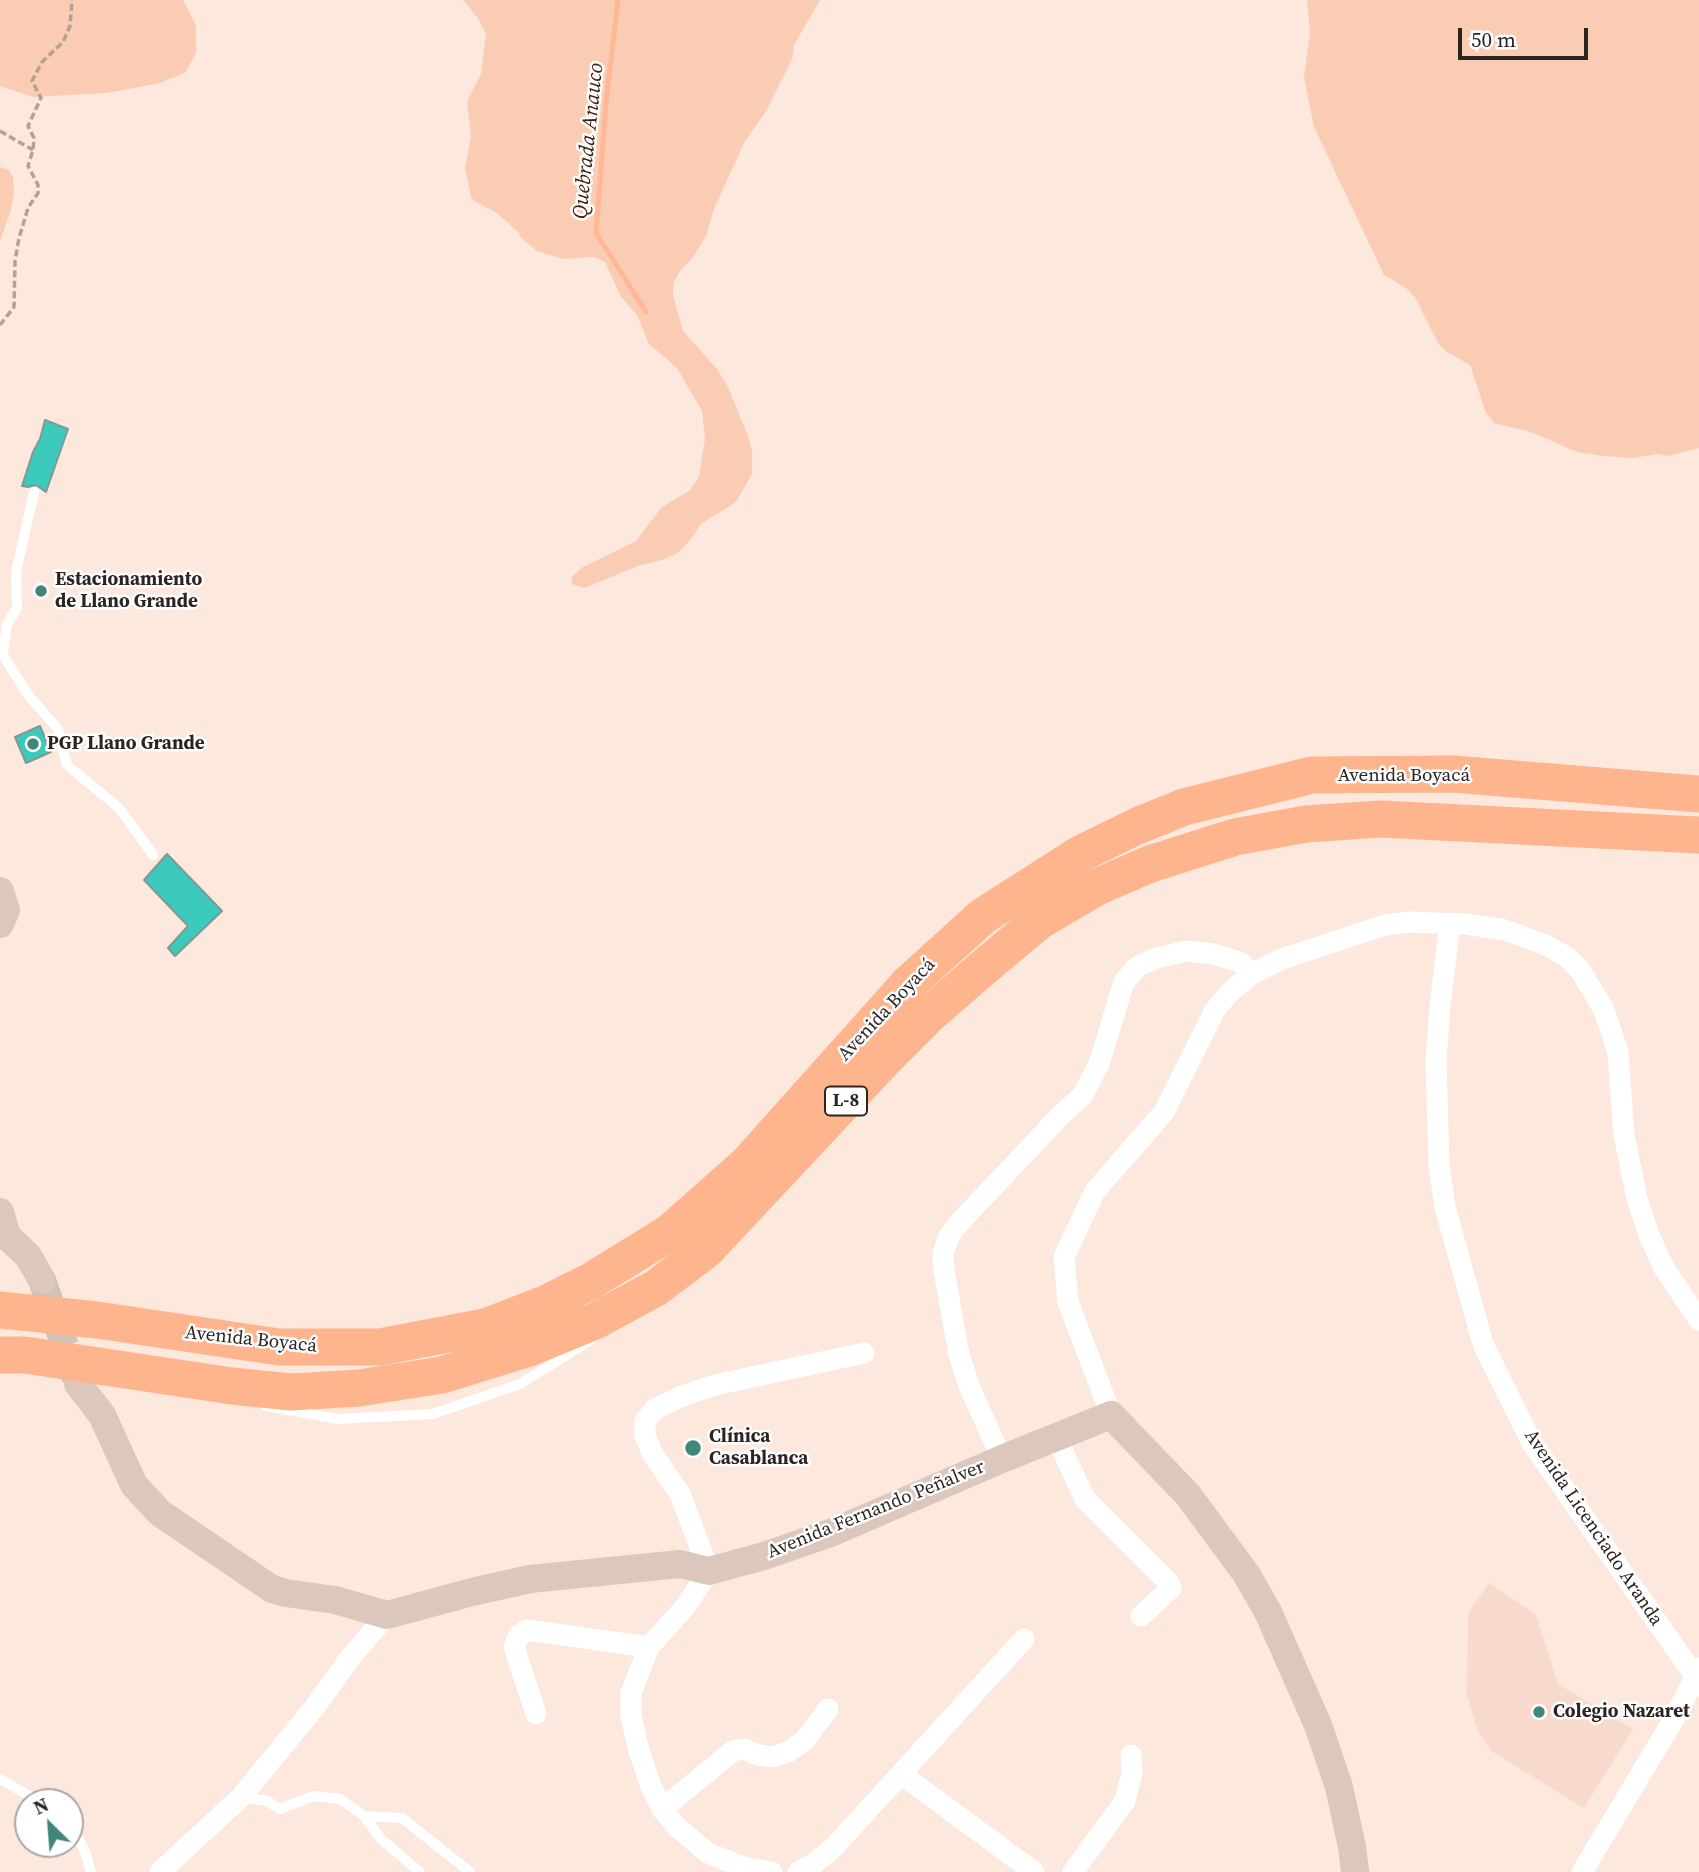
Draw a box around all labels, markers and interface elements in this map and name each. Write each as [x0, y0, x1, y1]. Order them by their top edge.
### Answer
scale bar [1461, 14, 1590, 58]
text: 50 m [1471, 25, 1516, 54]
water label: Quebrada Anauco [568, 62, 610, 220]
place label: Estacionamiento de Llano Grande [55, 569, 202, 613]
marker: Estacionamiento de Llano Grande [33, 583, 49, 599]
place label: PGP Llano Grande [47, 733, 205, 755]
marker: PGP Llano Grande [25, 736, 41, 752]
street label: Avenida Boyacá [1338, 765, 1470, 787]
street label: Avenida Boyacá [833, 954, 941, 1066]
road number: L-8 [825, 1086, 867, 1116]
street label: Avenida Boyacá [184, 1322, 318, 1358]
place label: Clínica Casablanca [709, 1426, 808, 1470]
street label: Avenida Licenciado Aranda [1519, 1426, 1667, 1630]
marker: Clínica Casablanca [683, 1438, 703, 1458]
street label: Avenida Fernando Peñalver [764, 1456, 988, 1564]
place label: Colegio Nazaret [1553, 1701, 1690, 1723]
marker: Colegio Nazaret [1531, 1704, 1547, 1720]
north arrow [14, 1788, 84, 1858]
text: N [29, 1791, 53, 1820]

